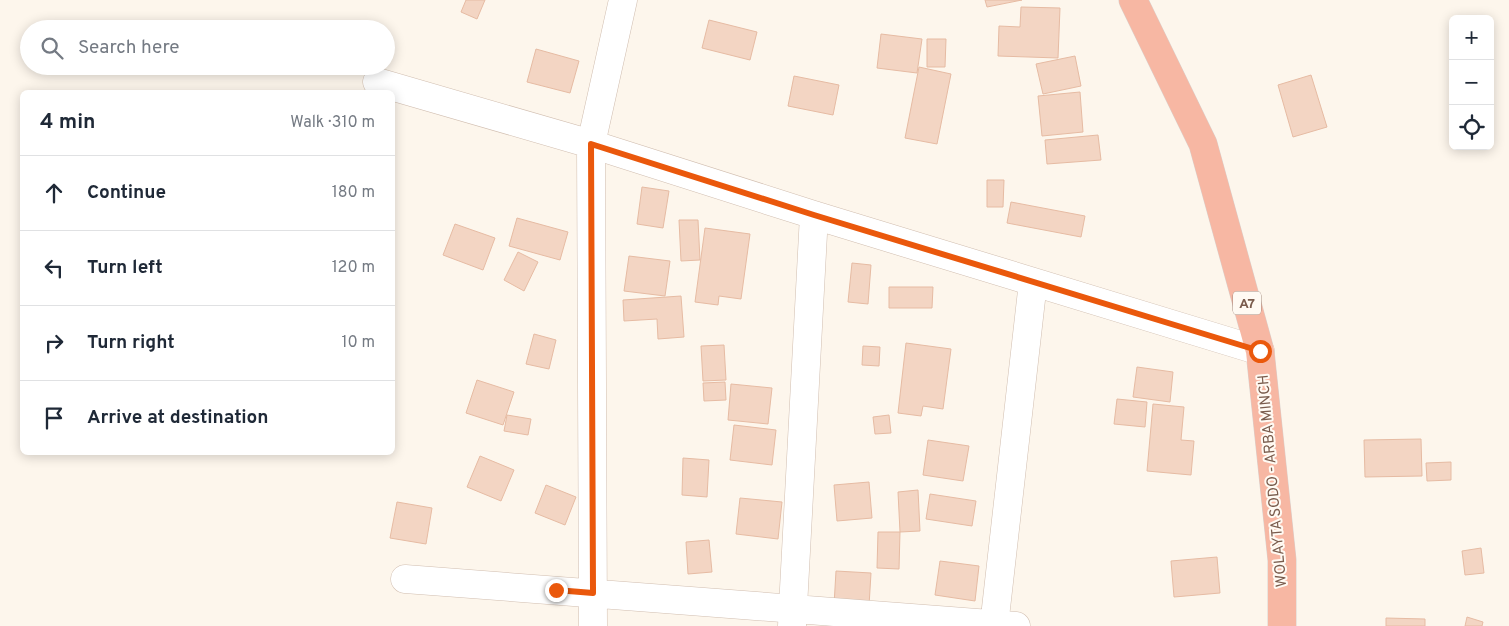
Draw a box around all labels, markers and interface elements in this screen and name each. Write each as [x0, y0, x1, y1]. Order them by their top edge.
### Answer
map controls [1449, 15, 1494, 150]
button: + [1449, 15, 1494, 60]
search box [20, 20, 395, 75]
icon: search [38, 34, 66, 62]
text: Search here [78, 36, 180, 60]
button: − [1449, 60, 1494, 105]
button: locate [1449, 105, 1494, 150]
text: 4 min [40, 109, 96, 136]
text: Walk · 310 m [290, 113, 375, 133]
icon: ahead [40, 179, 68, 207]
text: Continue [87, 181, 166, 205]
text: 180 m [332, 183, 375, 203]
icon: left [40, 254, 68, 282]
text: Turn left [87, 256, 163, 280]
text: 120 m [332, 258, 375, 278]
road number: A7 [1233, 292, 1261, 314]
icon: right [40, 329, 68, 357]
text: Turn right [87, 331, 175, 355]
text: 10 m [341, 333, 375, 353]
route start [1249, 340, 1272, 363]
street label: WOLAYTA SODO - ARBA MINCH [1255, 374, 1292, 588]
icon: arrive [40, 404, 68, 432]
text: Arrive at destination [87, 406, 268, 430]
route end [545, 579, 568, 602]

